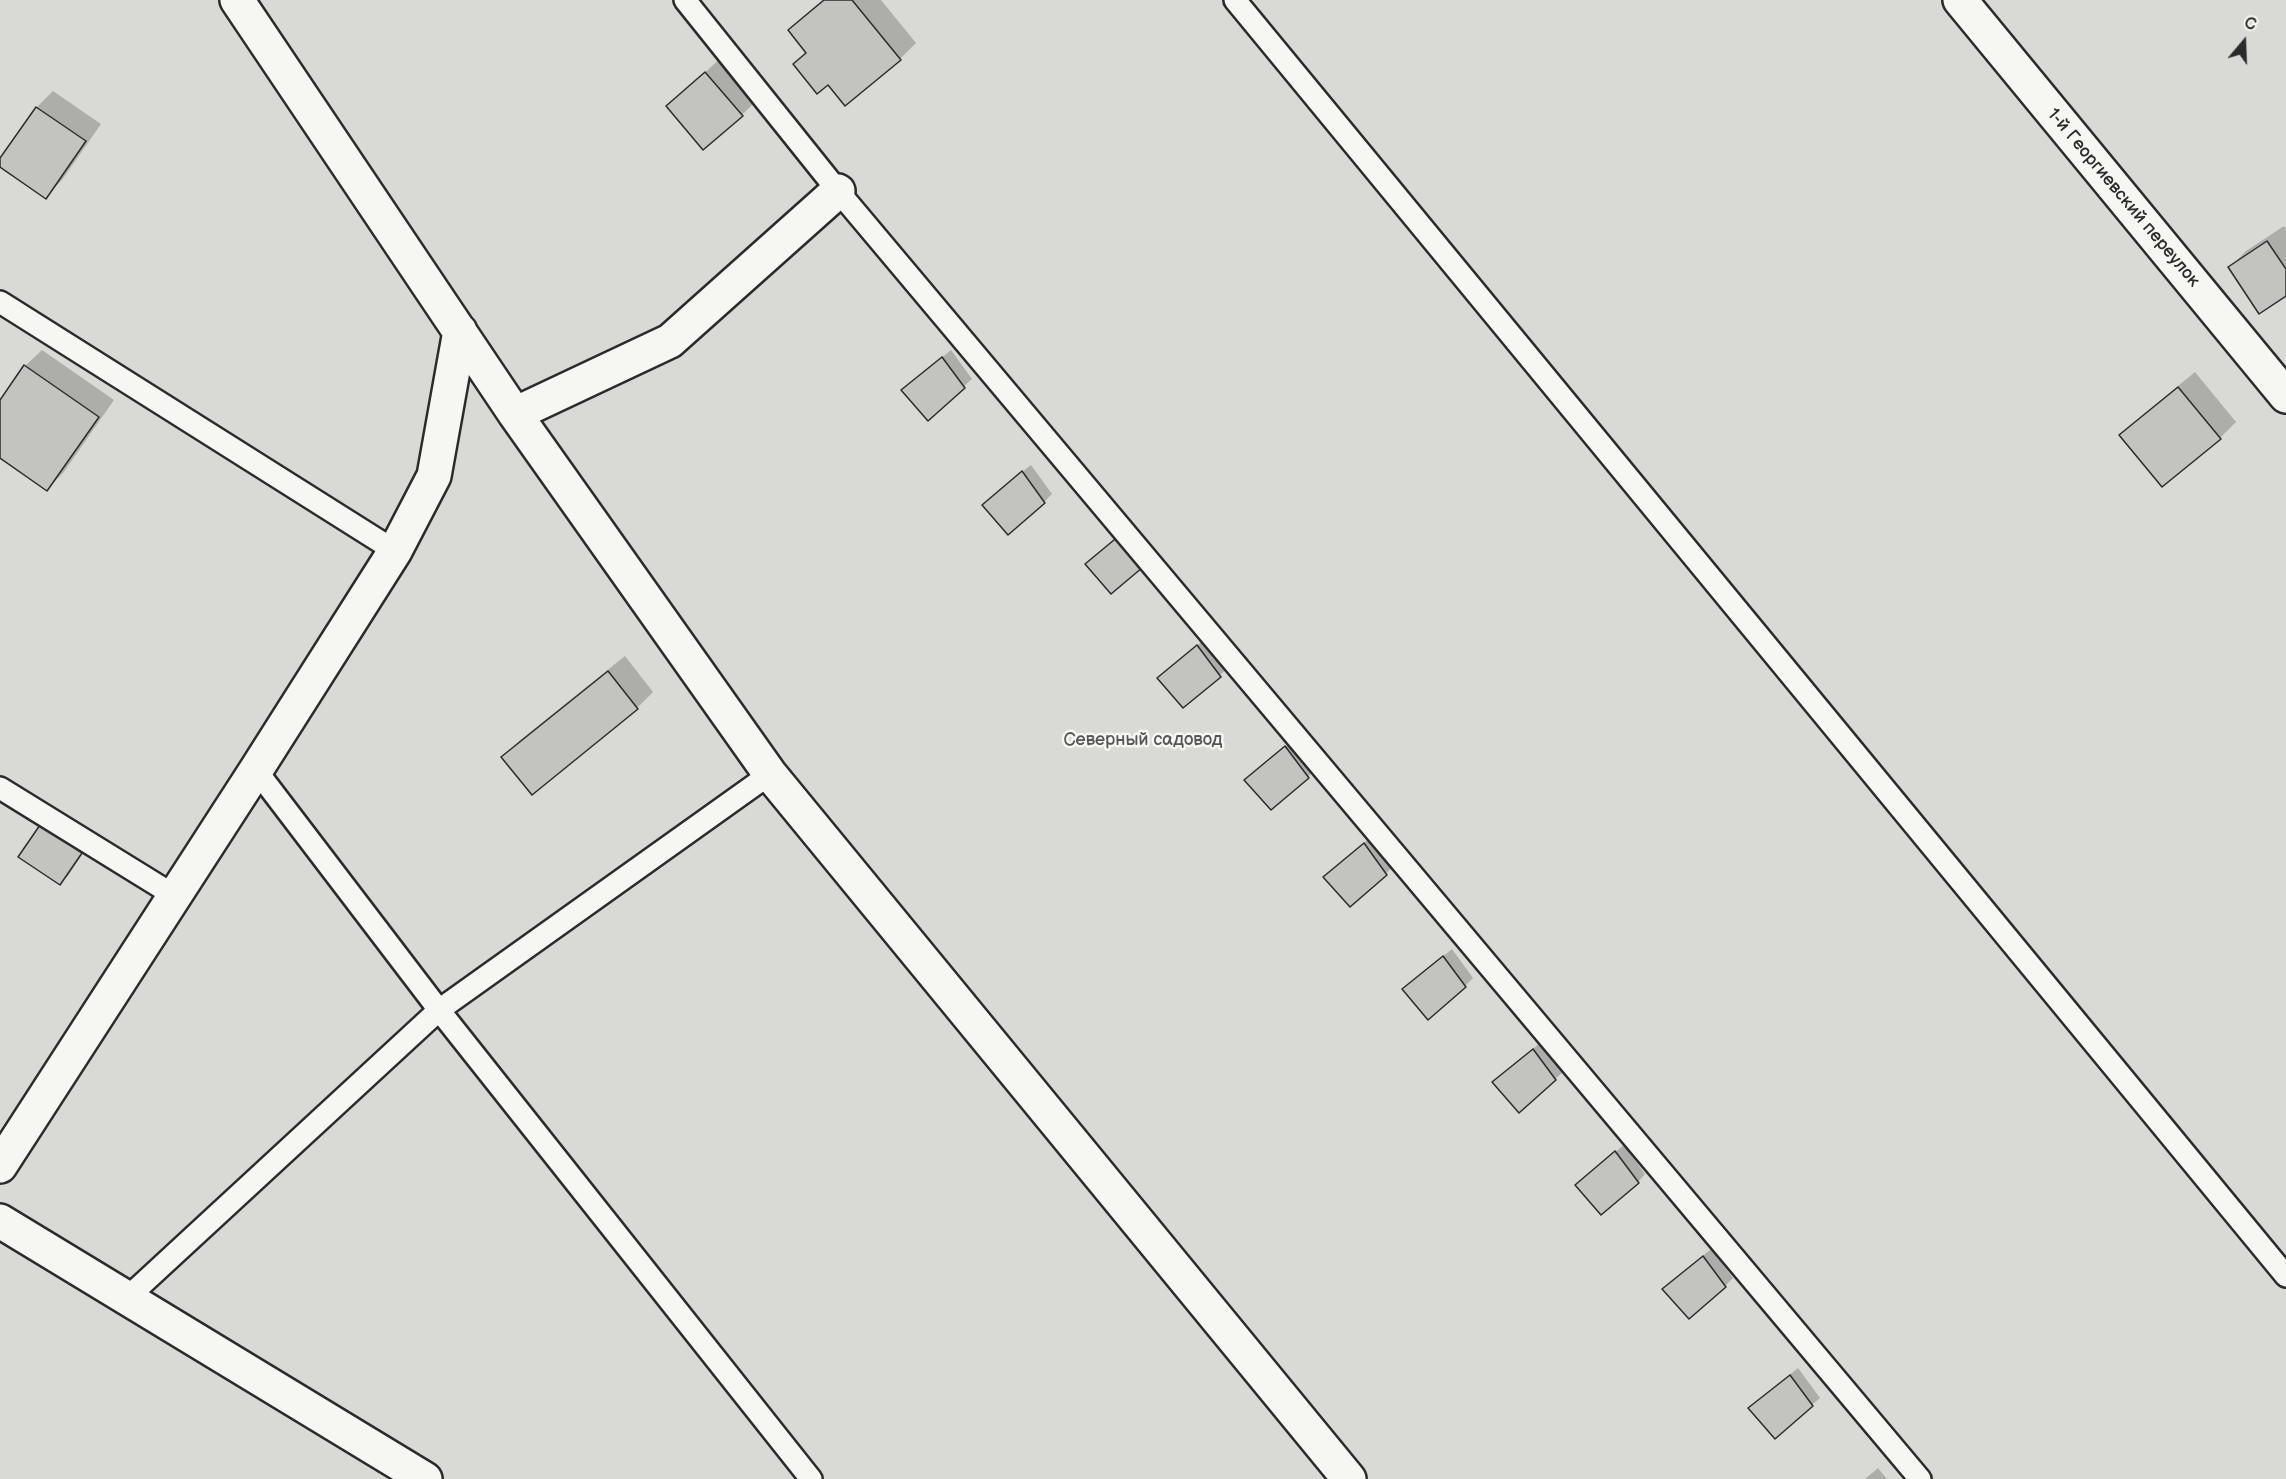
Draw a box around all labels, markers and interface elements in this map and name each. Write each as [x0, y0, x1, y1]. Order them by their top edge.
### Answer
north arrow [2214, 12, 2274, 72]
text: С [2242, 14, 2258, 35]
street label: 1-й Георгиевский переулок [2042, 104, 2204, 292]
park label: Северный садовод [1063, 729, 1223, 751]

